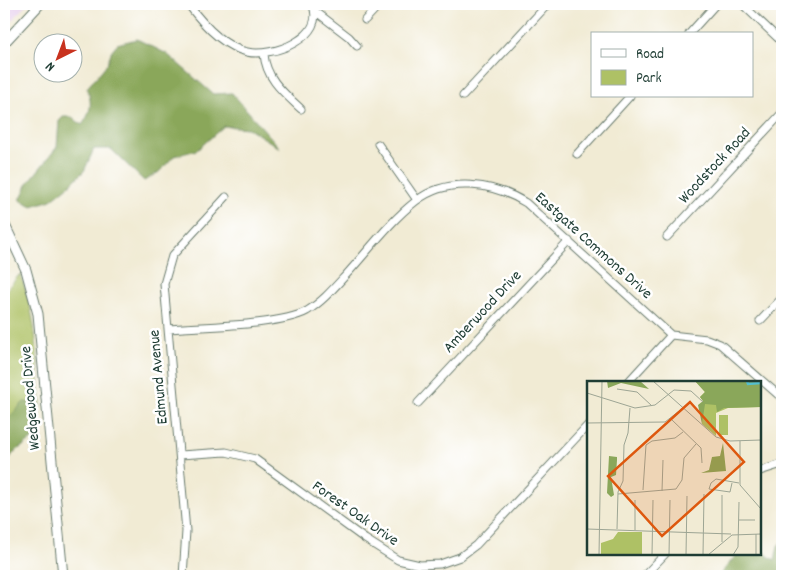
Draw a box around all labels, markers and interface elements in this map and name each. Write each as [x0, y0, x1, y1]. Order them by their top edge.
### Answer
north arrow [32, 32, 82, 82]
legend [591, 32, 754, 98]
text: Road [636, 44, 664, 66]
text: N [41, 56, 60, 76]
text: Park [636, 68, 662, 90]
street label: Woodstock Road [673, 123, 757, 209]
street label: Eastgate Commons Drive [529, 187, 657, 305]
street label: Amberwood Drive [438, 265, 528, 359]
street label: Edmund Avenue [143, 329, 175, 425]
street label: Wedgewood Drive [15, 345, 47, 451]
inset map [587, 381, 761, 555]
street label: Forest Oak Drive [307, 476, 403, 552]

